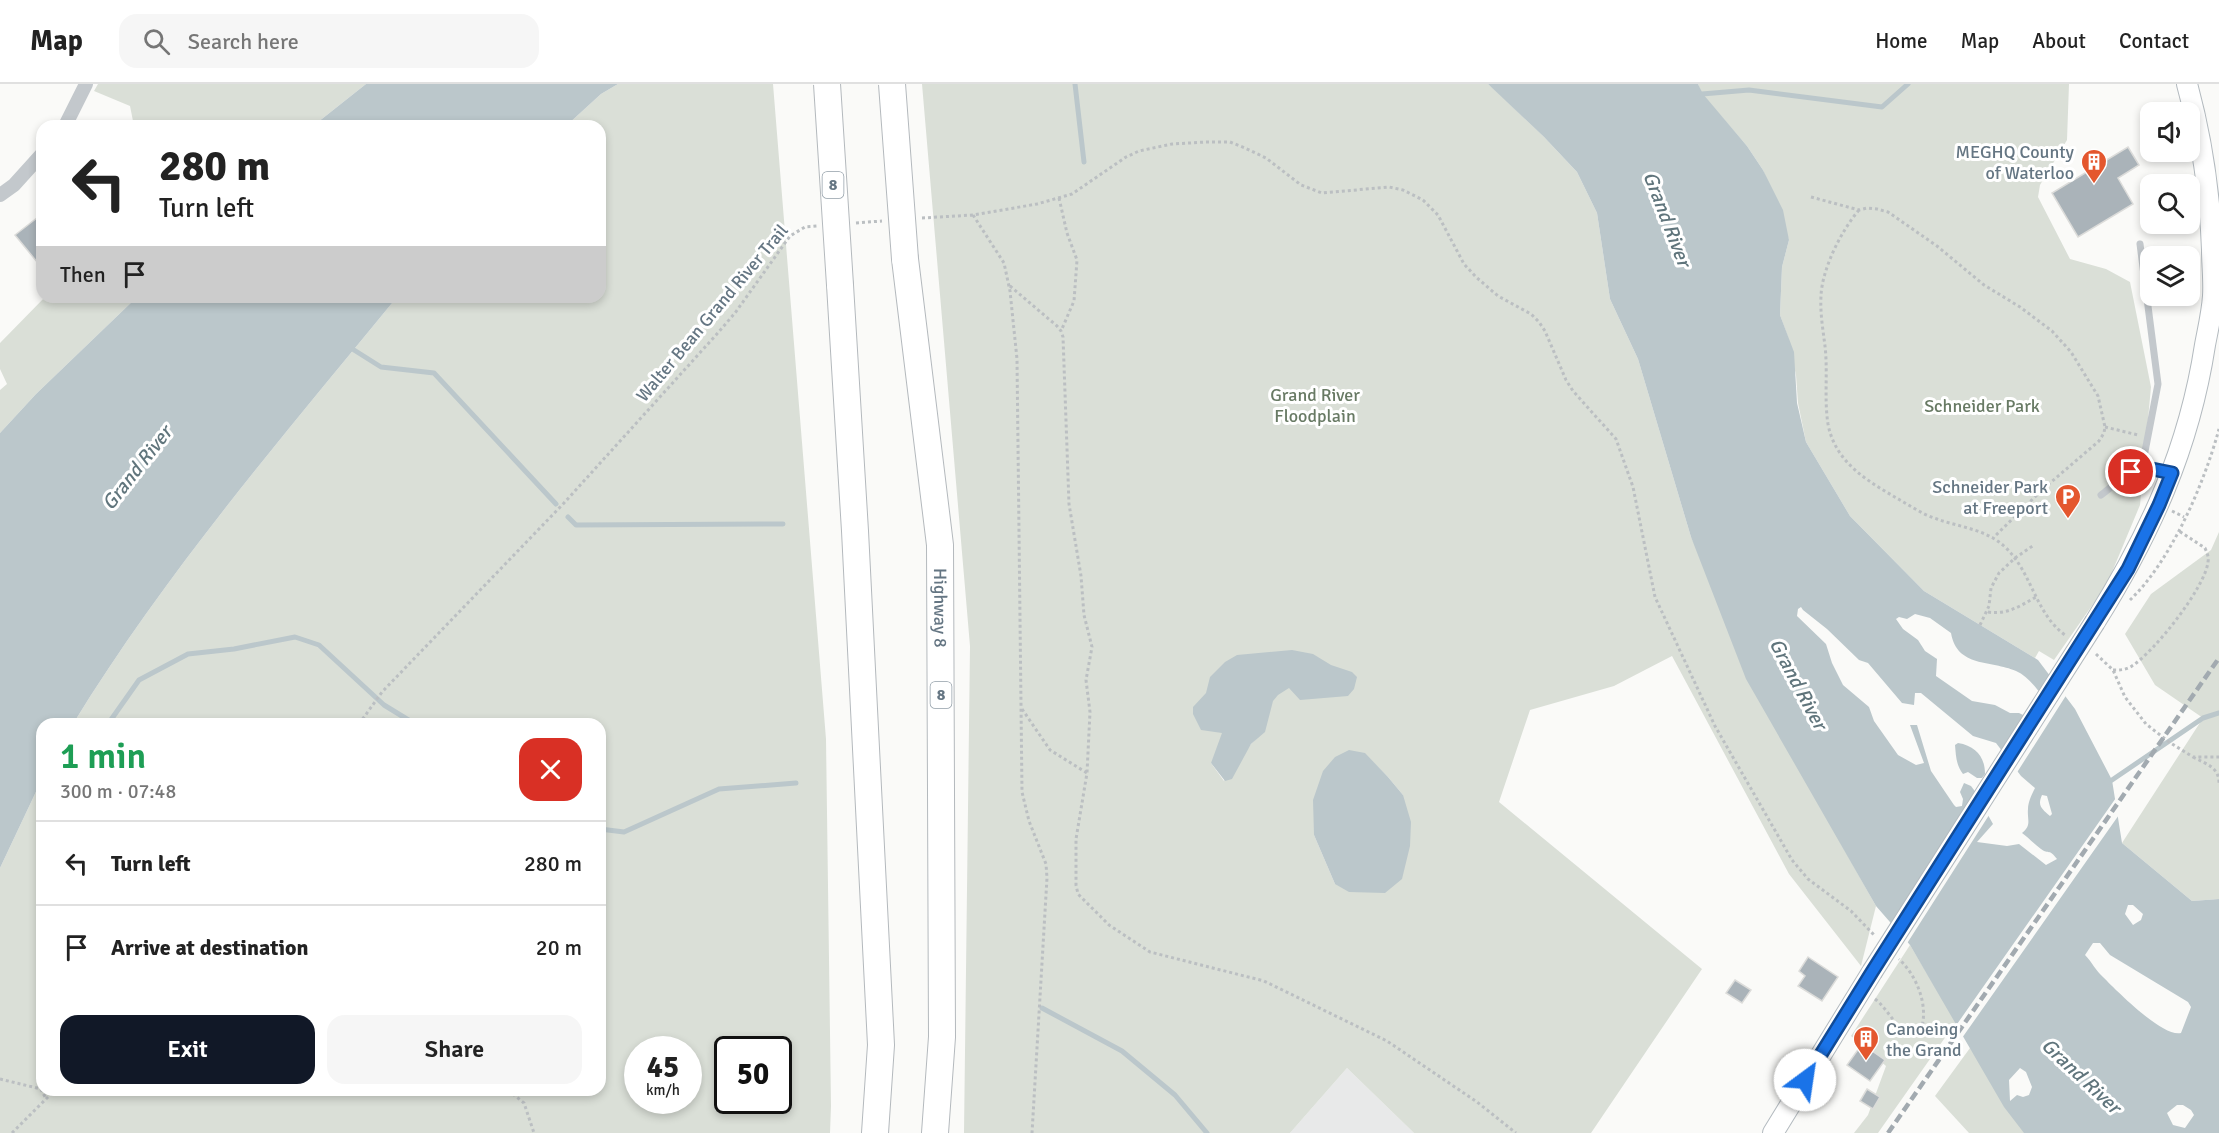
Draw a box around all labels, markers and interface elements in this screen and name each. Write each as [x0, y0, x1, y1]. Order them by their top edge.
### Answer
search box [119, 14, 539, 68]
text: Map [30, 24, 83, 58]
icon: search [140, 25, 173, 58]
text: Search here [188, 28, 299, 55]
text: Home [1875, 28, 1928, 54]
text: Map [1961, 28, 1999, 54]
text: About [2032, 28, 2086, 54]
text: Contact [2119, 28, 2189, 54]
map controls [2140, 102, 2200, 306]
button: sound [2140, 102, 2200, 162]
text: 280 m [159, 141, 270, 192]
place label: MEGHQ County of Waterloo [1955, 141, 2075, 184]
icon: left [60, 144, 138, 222]
building icon: MEGHQ County of Waterloo [2079, 147, 2109, 185]
water label: Grand River [1637, 168, 1697, 272]
road number: 8 [822, 172, 844, 198]
button: search [2140, 174, 2200, 234]
text: Turn left [159, 192, 254, 225]
street label: Walter Bean Grand River Trail [631, 220, 793, 406]
button: layers [2140, 246, 2200, 306]
icon: arrive [118, 258, 151, 291]
text: Then [60, 261, 106, 288]
park label: Grand River Floodplain [1270, 384, 1360, 427]
park label: Schneider Park [1924, 395, 2040, 417]
water label: Grand River [96, 419, 179, 515]
pin [2105, 446, 2156, 497]
icon: arrive [2114, 455, 2147, 488]
place label: Schneider Park at Freeport [1932, 476, 2048, 519]
parking icon: Schneider Park at Freeport [2053, 482, 2083, 520]
street label: Highway 8 [929, 568, 951, 648]
water label: Grand River [1764, 634, 1834, 736]
road number: 8 [930, 682, 952, 708]
text: 1 min [60, 734, 146, 779]
button: close [519, 738, 582, 801]
text: 300 m · 07:48 [60, 779, 176, 804]
icon: left [60, 847, 93, 880]
text: Turn left [111, 850, 191, 877]
text: 280 m [524, 850, 582, 877]
icon: arrive [60, 931, 93, 964]
text: Arrive at destination [111, 934, 308, 961]
text: 20 m [536, 934, 582, 961]
button: Exit [60, 1015, 315, 1084]
button: Share [327, 1015, 582, 1084]
place label: Canoeing the Grand [1886, 1018, 1962, 1061]
building icon: Canoeing the Grand [1851, 1024, 1881, 1062]
water label: Grand River [2036, 1033, 2128, 1121]
speed limit sign: 50 [714, 1036, 792, 1114]
position arrow [1773, 1048, 1837, 1112]
text: 45 [647, 1049, 679, 1086]
text: km/h [646, 1081, 680, 1099]

